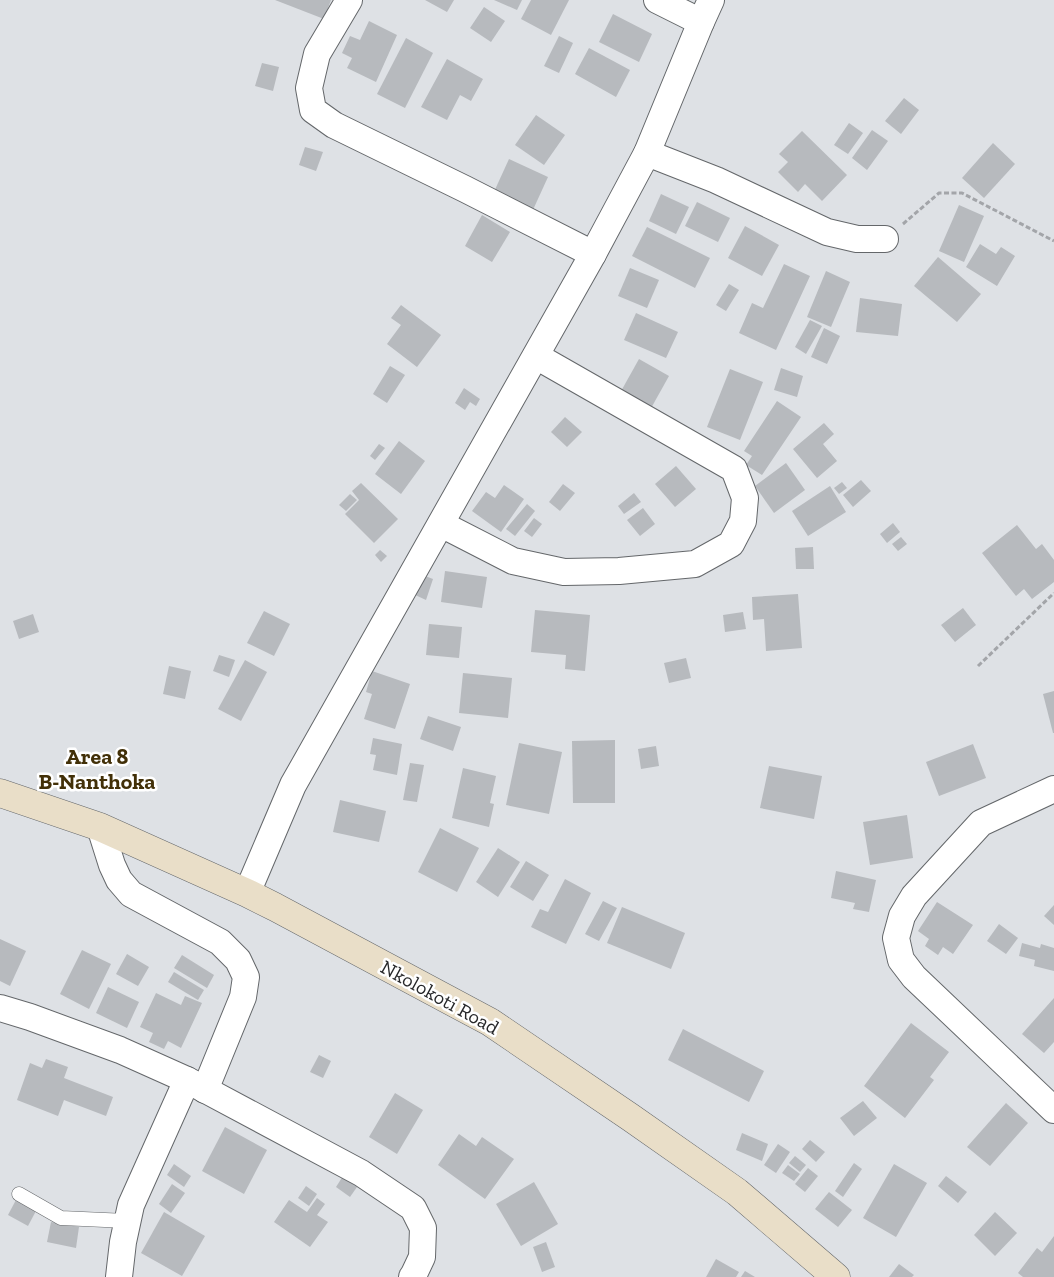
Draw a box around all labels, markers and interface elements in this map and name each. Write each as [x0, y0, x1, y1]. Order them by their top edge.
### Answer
district label: Area 8 B-Nanthoka [39, 743, 155, 795]
street label: Nkolokoti Road [377, 955, 503, 1039]

